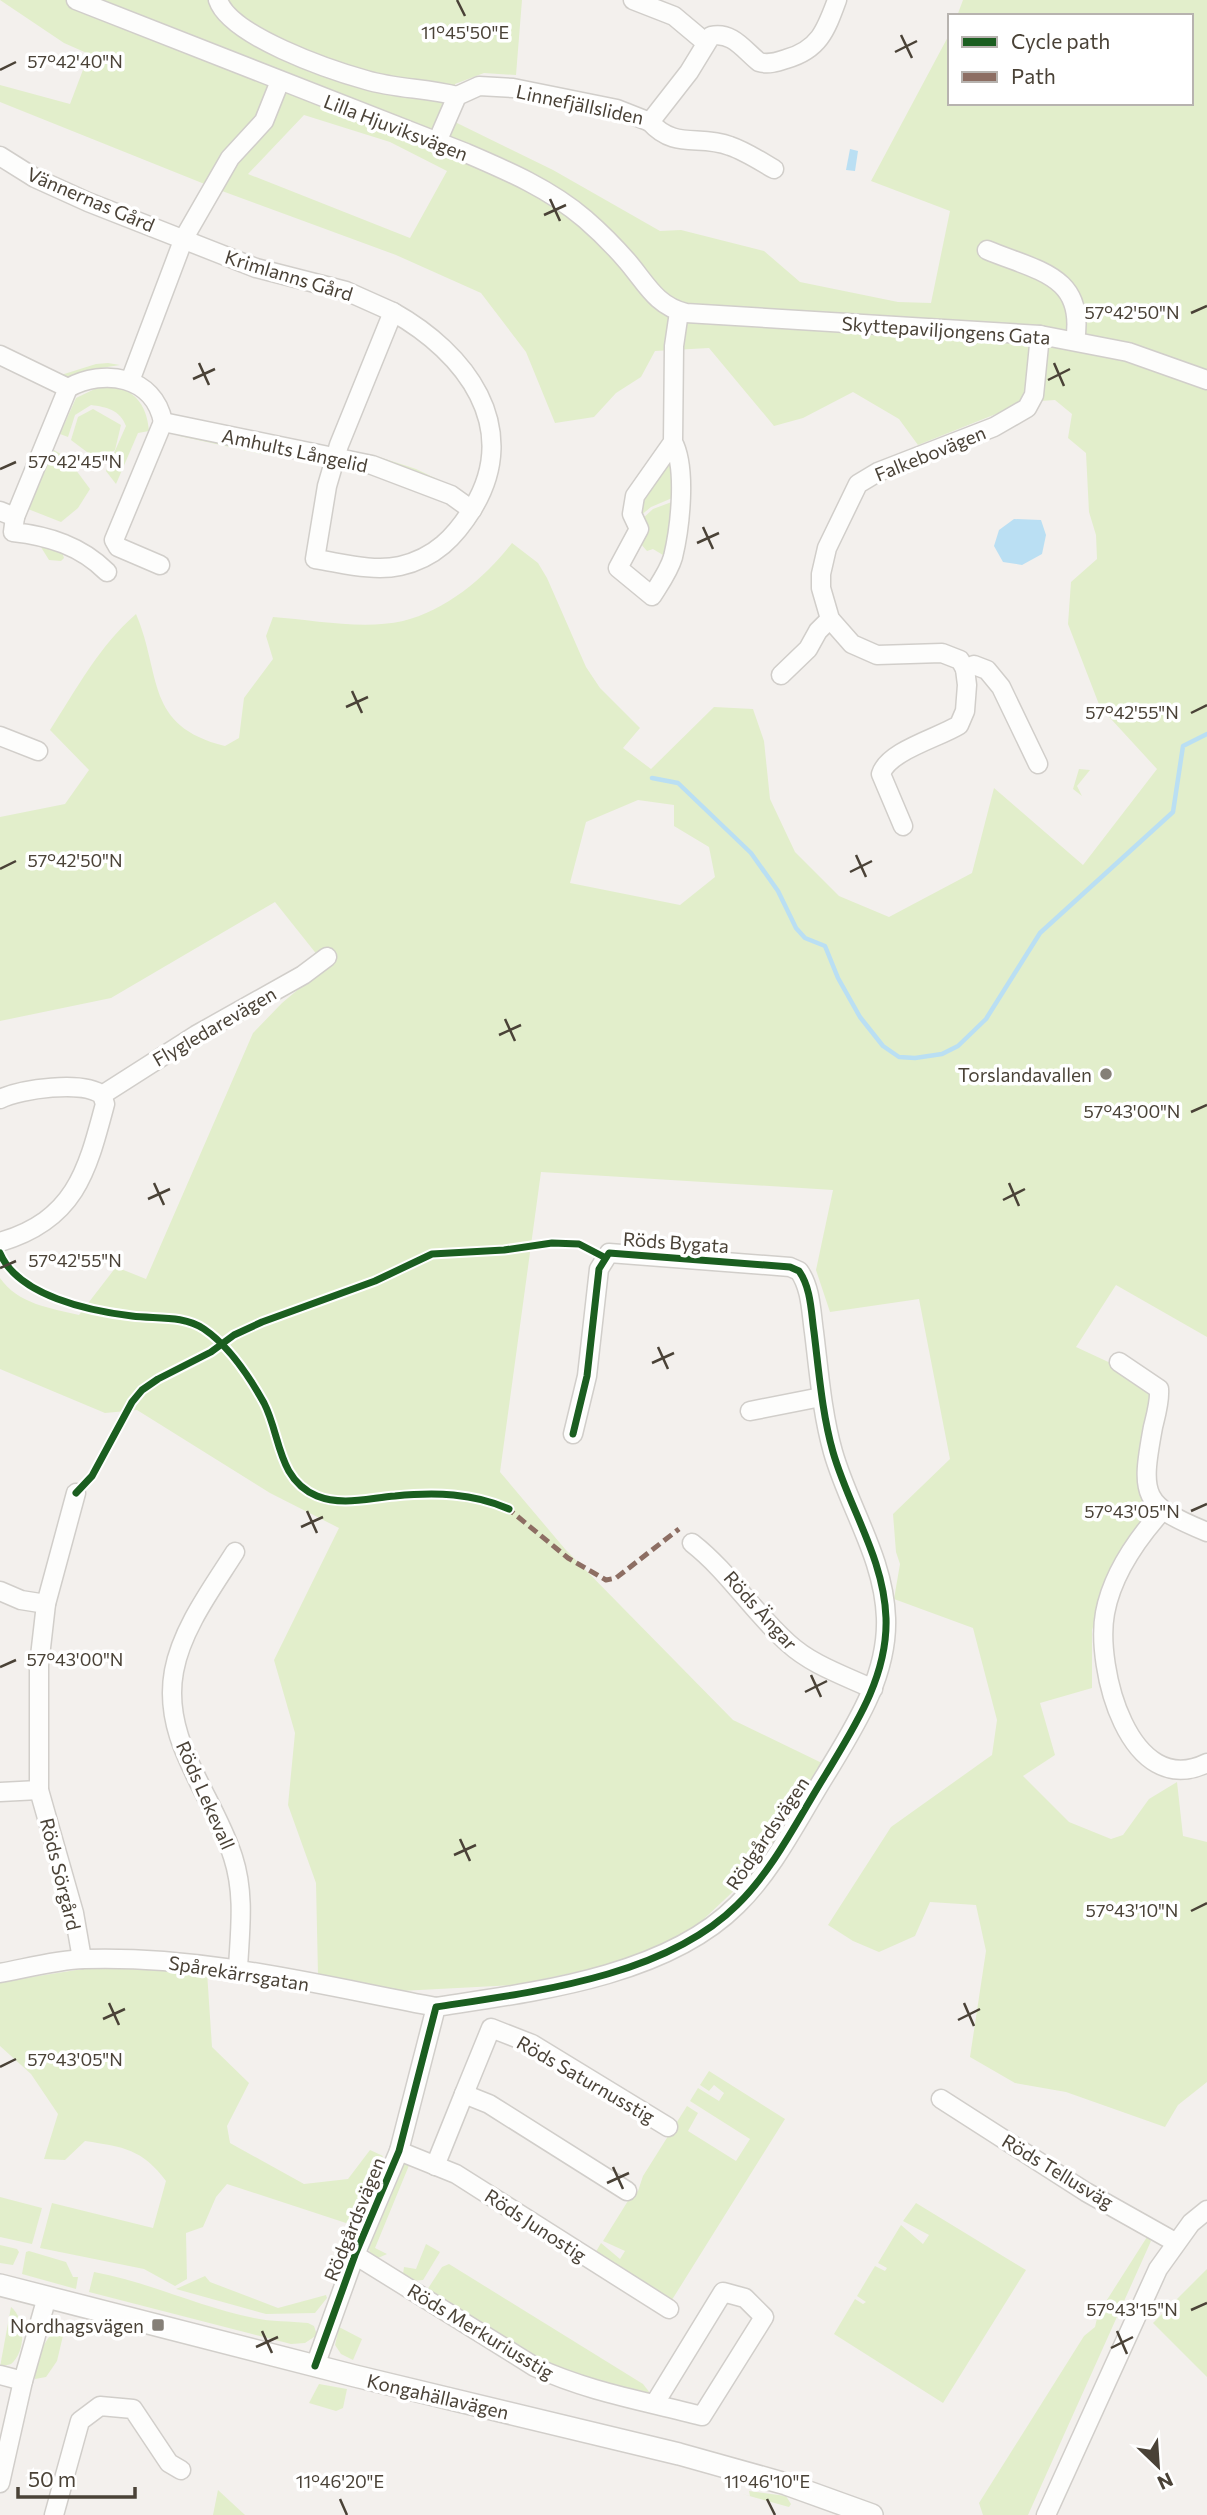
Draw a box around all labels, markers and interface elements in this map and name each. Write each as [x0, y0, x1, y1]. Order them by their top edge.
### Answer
legend [948, 14, 1193, 105]
text: 11°45'50"E [421, 21, 509, 43]
text: Cycle path [1011, 28, 1110, 53]
text: 57°42'40"N [27, 50, 123, 72]
text: Path [1011, 63, 1056, 88]
street label: Linnefjällsliden [514, 79, 646, 129]
street label: Lilla Hjuviksvägen [321, 89, 471, 165]
street label: Vännernas Gård [24, 162, 158, 236]
street label: Krimlanns Gård [222, 245, 356, 305]
text: 57°42'50"N [1085, 301, 1179, 323]
street label: Skyttepaviljongens Gata [841, 311, 1051, 349]
street label: Falkebovägen [871, 420, 989, 486]
street label: Amhults Långelid [220, 423, 370, 477]
text: 57°42'45"N [28, 450, 122, 472]
text: 57°42'55"N [1085, 701, 1179, 723]
text: 57°42'50"N [28, 849, 122, 871]
street label: Flygledarevägen [148, 981, 280, 1071]
place label: Torslandavallen [958, 1063, 1092, 1086]
marker: Torslandavallen [1098, 1066, 1114, 1082]
text: 57°43'00"N [1084, 1100, 1180, 1122]
street label: Röds Bygata [622, 1227, 730, 1257]
text: 57°42'55"N [28, 1249, 122, 1271]
text: 57°43'05"N [1084, 1500, 1180, 1522]
street label: Röds Ängar [720, 1566, 803, 1655]
text: 57°43'00"N [27, 1648, 123, 1670]
street label: Röds Lekevall [172, 1737, 240, 1853]
street label: Rödgårdsvägen [721, 1772, 813, 1894]
street label: Röds Sörgård [36, 1815, 86, 1933]
text: 57°43'10"N [1086, 1899, 1178, 1921]
street label: Spårekärrsgatan [167, 1951, 311, 1995]
street label: Röds Saturnusstig [513, 2030, 659, 2128]
text: 57°43'05"N [27, 2048, 123, 2070]
street label: Röds Tellusväg [998, 2129, 1118, 2213]
street label: Rödgårdsvägen [319, 2154, 389, 2284]
street label: Röds Junostig [481, 2184, 591, 2266]
street label: Röds Merkuriusstig [404, 2278, 558, 2384]
text: 57°43'15"N [1086, 2298, 1178, 2320]
place label: Nordhagsvägen [10, 2314, 144, 2337]
marker: Nordhagsvägen [150, 2317, 166, 2333]
street label: Kongahällavägen [365, 2368, 511, 2424]
north arrow [1123, 2431, 1193, 2501]
scale bar [18, 2456, 135, 2500]
text: 50 m [28, 2466, 76, 2491]
text: N [1154, 2468, 1177, 2495]
text: 11°46'20"E [296, 2470, 384, 2492]
text: 11°46'10"E [724, 2470, 810, 2492]

